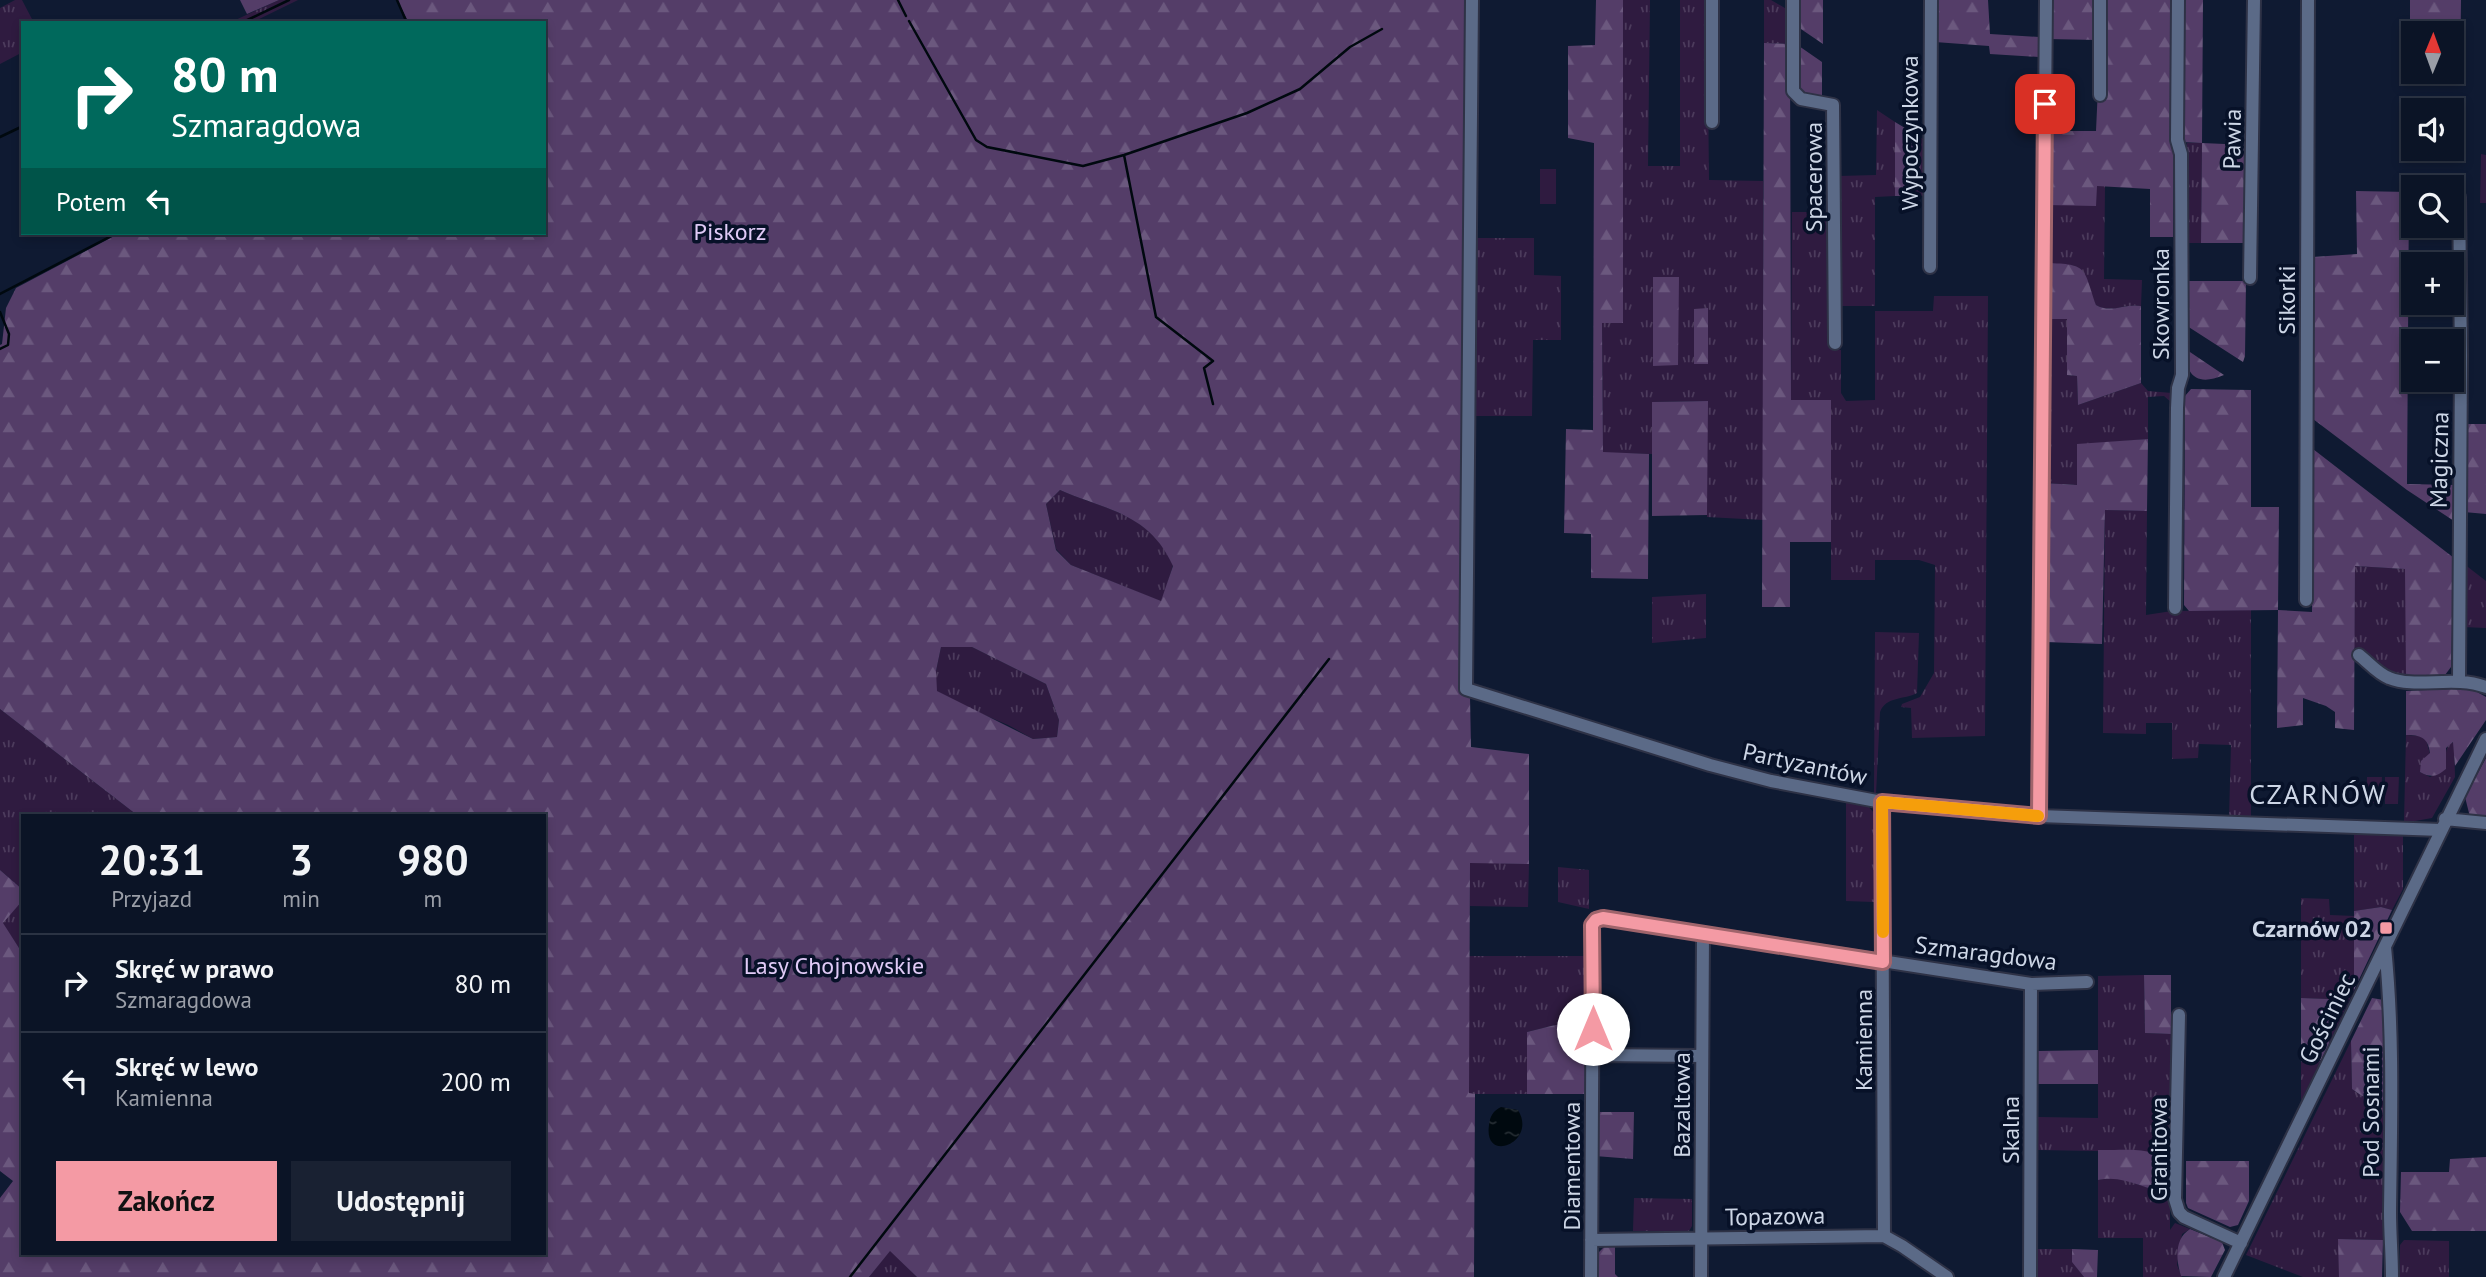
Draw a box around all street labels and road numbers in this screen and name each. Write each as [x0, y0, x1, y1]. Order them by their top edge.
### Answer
street label: Wypoczynkowa [1894, 55, 1925, 211]
street label: Pawia [2216, 108, 2248, 170]
street label: Spacerowa [1798, 122, 1829, 232]
street label: Skowronka [2145, 248, 2176, 360]
street label: Sikorki [2271, 265, 2302, 335]
street label: Magiczna [2423, 412, 2455, 508]
street label: Partyzantów [1740, 736, 1870, 792]
street label: Szmaragdowa [1913, 929, 2059, 977]
street label: Gościniec [2292, 967, 2362, 1068]
street label: Kamienna [1848, 989, 1879, 1091]
street label: Pod Sosnami [2355, 1046, 2386, 1178]
street label: Bazaltowa [1666, 1052, 1697, 1158]
street label: Skalna [1995, 1096, 2026, 1164]
street label: Granitowa [2143, 1097, 2174, 1201]
street label: Diamentowa [1556, 1102, 1587, 1230]
street label: Topazowa [1724, 1200, 1826, 1232]

